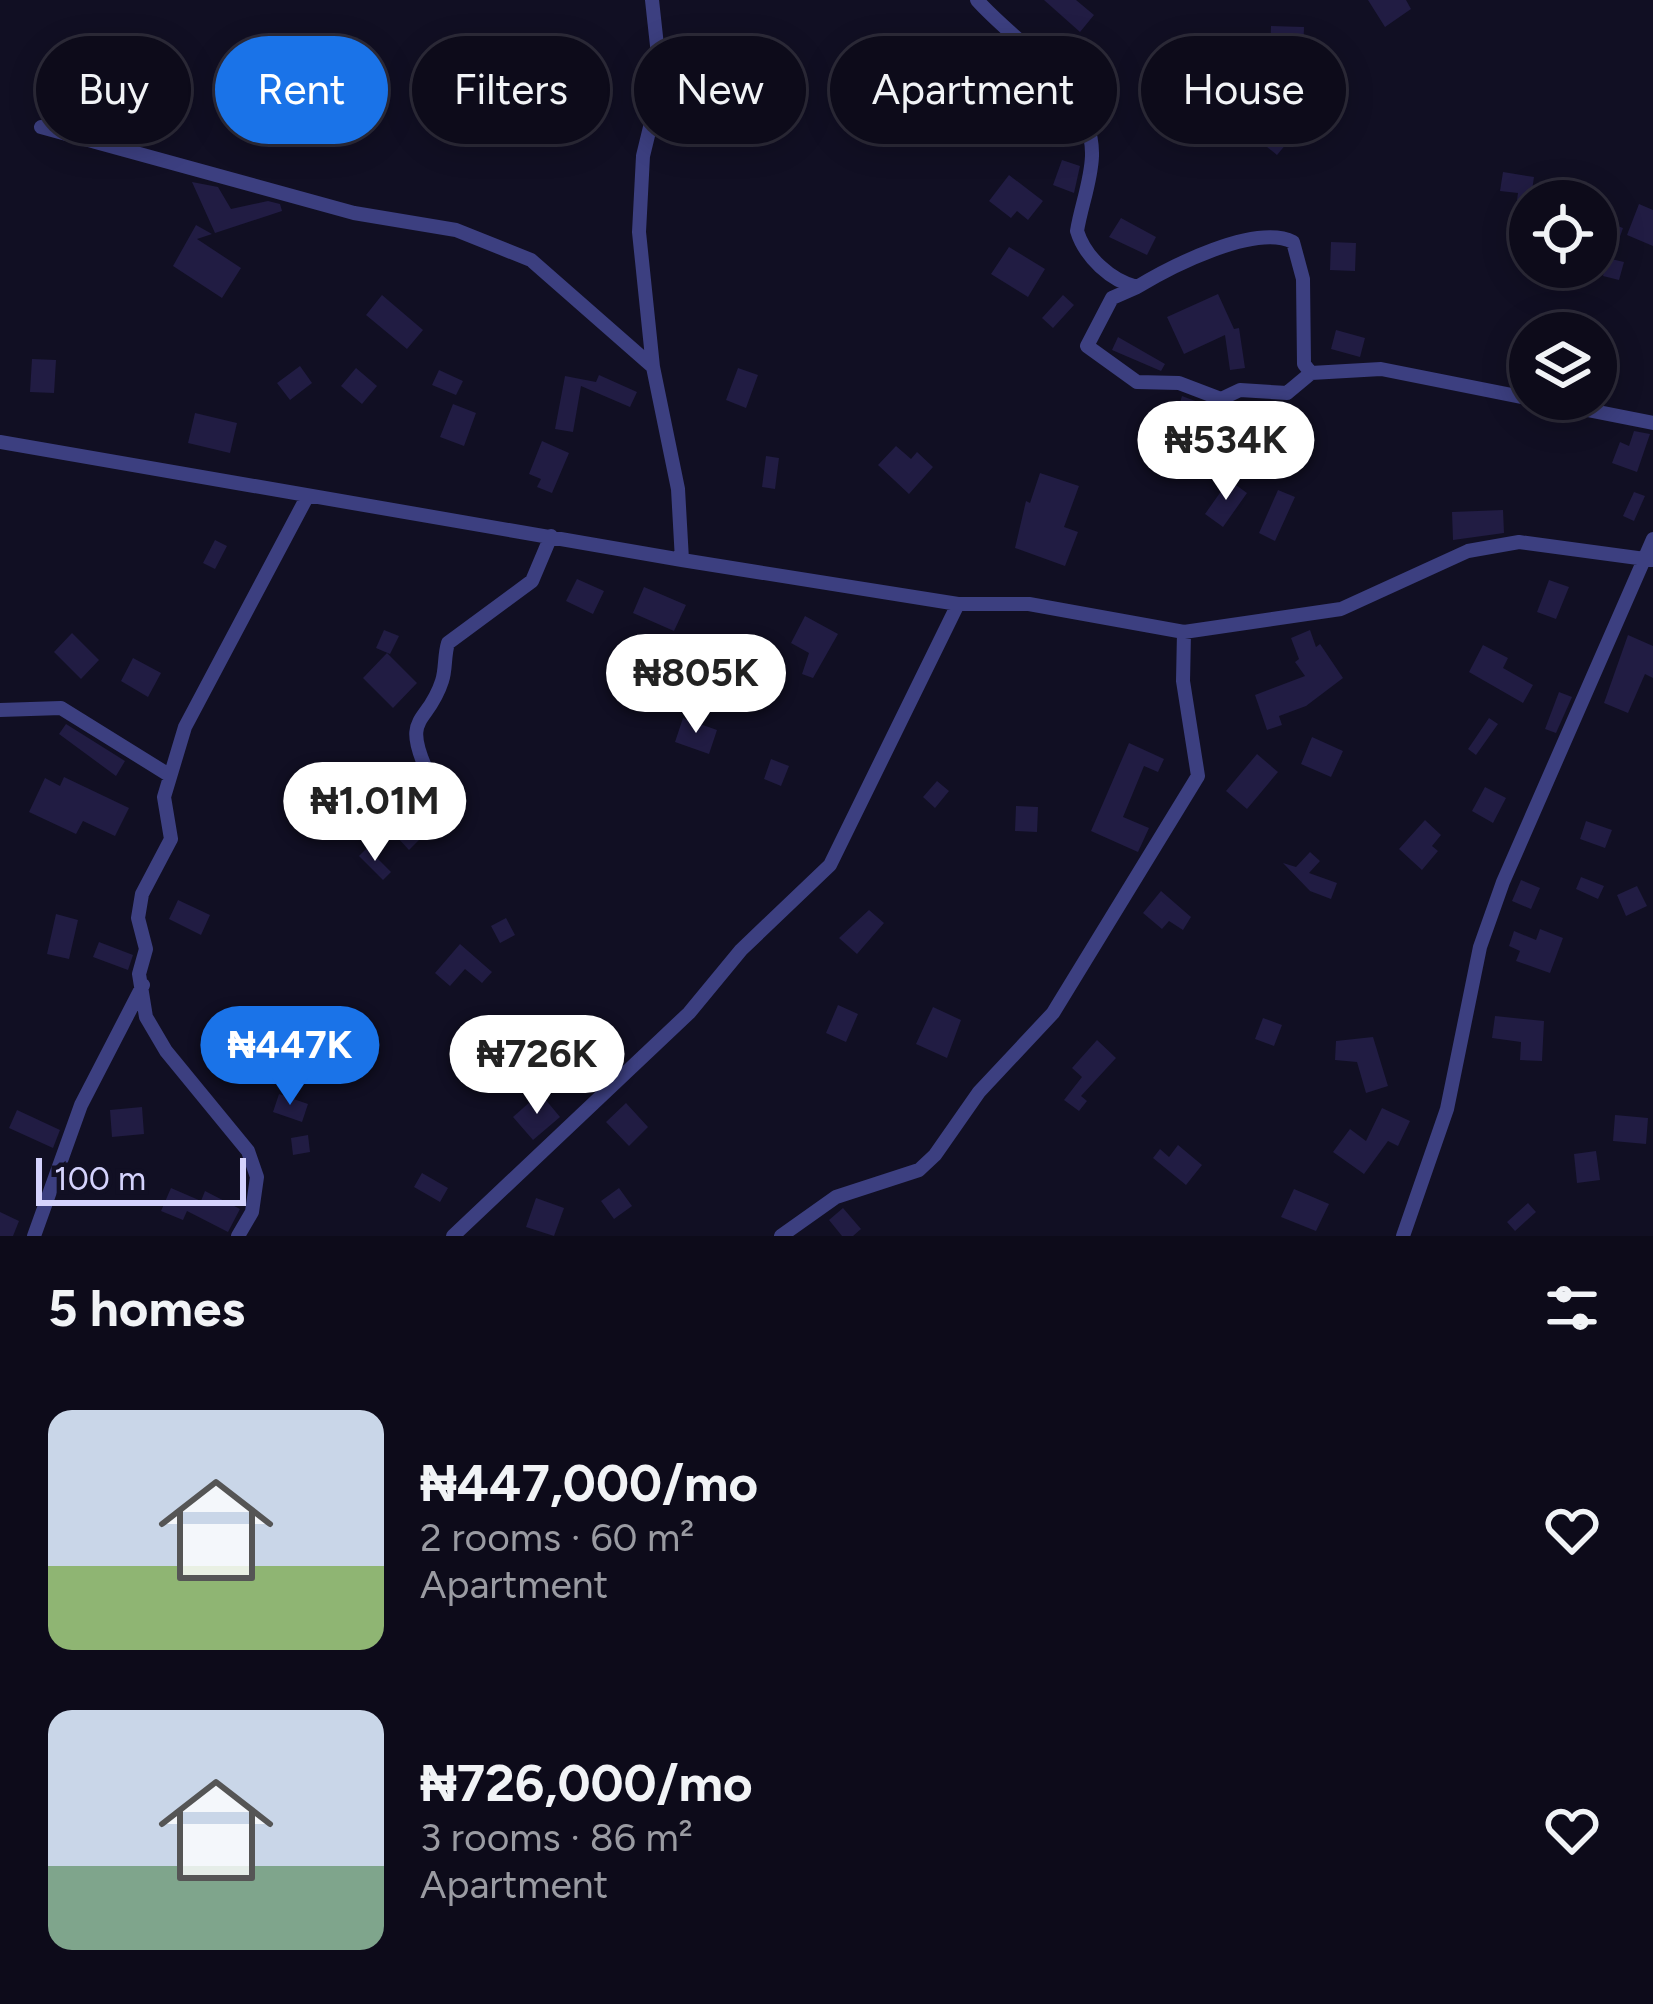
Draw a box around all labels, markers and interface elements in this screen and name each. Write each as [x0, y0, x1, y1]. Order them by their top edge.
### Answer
chip: Buy [36, 36, 191, 144]
chip: Rent [215, 36, 388, 144]
chip: Filters [412, 36, 610, 144]
chip: New [634, 36, 806, 144]
chip: Apartment [830, 36, 1117, 144]
chip: House [1141, 36, 1346, 144]
map controls [1509, 180, 1617, 420]
button: locate [1509, 180, 1617, 288]
button: layers [1509, 312, 1617, 420]
pin: ₦534K [1142, 401, 1310, 503]
text: ₦534K [1164, 416, 1288, 463]
pin: ₦805K [612, 634, 780, 736]
text: ₦805K [633, 649, 759, 696]
pin: ₦1.01M [277, 762, 473, 864]
text: ₦1.01M [310, 777, 440, 824]
pin: ₦447K [206, 1006, 374, 1108]
pin: ₦726K [453, 1015, 621, 1117]
text: ₦447K [227, 1021, 353, 1068]
text: ₦726K [476, 1030, 598, 1077]
scale bar [36, 1152, 246, 1205]
text: 100 m [54, 1159, 146, 1198]
icon: filters [1539, 1275, 1605, 1341]
text: 5 homes [48, 1278, 245, 1339]
text: ₦447,000/mo [420, 1453, 758, 1514]
icon: home [144, 1458, 288, 1602]
icon: heart [1539, 1497, 1605, 1563]
text: 2 rooms · 60 m² [420, 1514, 694, 1561]
text: Apartment [420, 1561, 608, 1608]
text: ₦726,000/mo [420, 1753, 753, 1814]
icon: home [144, 1758, 288, 1902]
icon: heart [1539, 1797, 1605, 1863]
text: 3 rooms · 86 m² [420, 1814, 693, 1861]
text: Apartment [420, 1861, 608, 1908]

